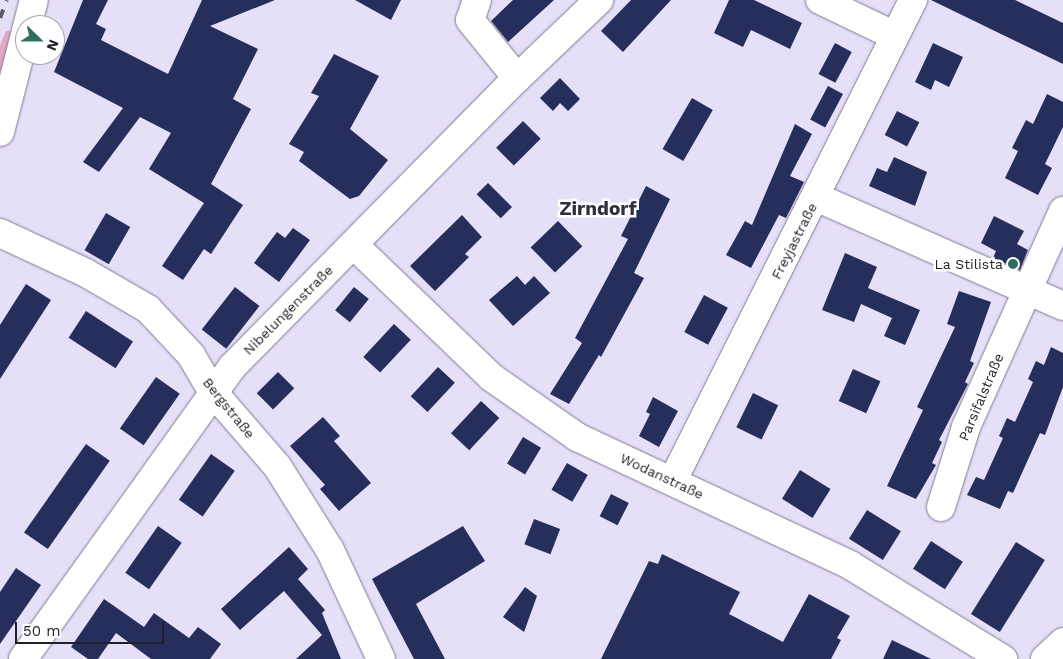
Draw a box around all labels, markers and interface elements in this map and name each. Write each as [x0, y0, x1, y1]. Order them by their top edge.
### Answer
north arrow [15, 15, 65, 65]
text: N [44, 37, 62, 53]
district label: Zirndorf [559, 198, 637, 220]
street label: Freyjastraße [768, 200, 820, 282]
place label: La Stilista [934, 256, 1003, 272]
marker: La Stilista [1007, 258, 1019, 270]
street label: Nibelungenstraße [240, 262, 336, 358]
street label: Parsifalstraße [955, 351, 1007, 443]
street label: Bergstraße [199, 374, 259, 442]
street label: Wodanstraße [618, 449, 706, 503]
scale bar [18, 612, 166, 644]
text: 50 m [23, 622, 60, 640]

